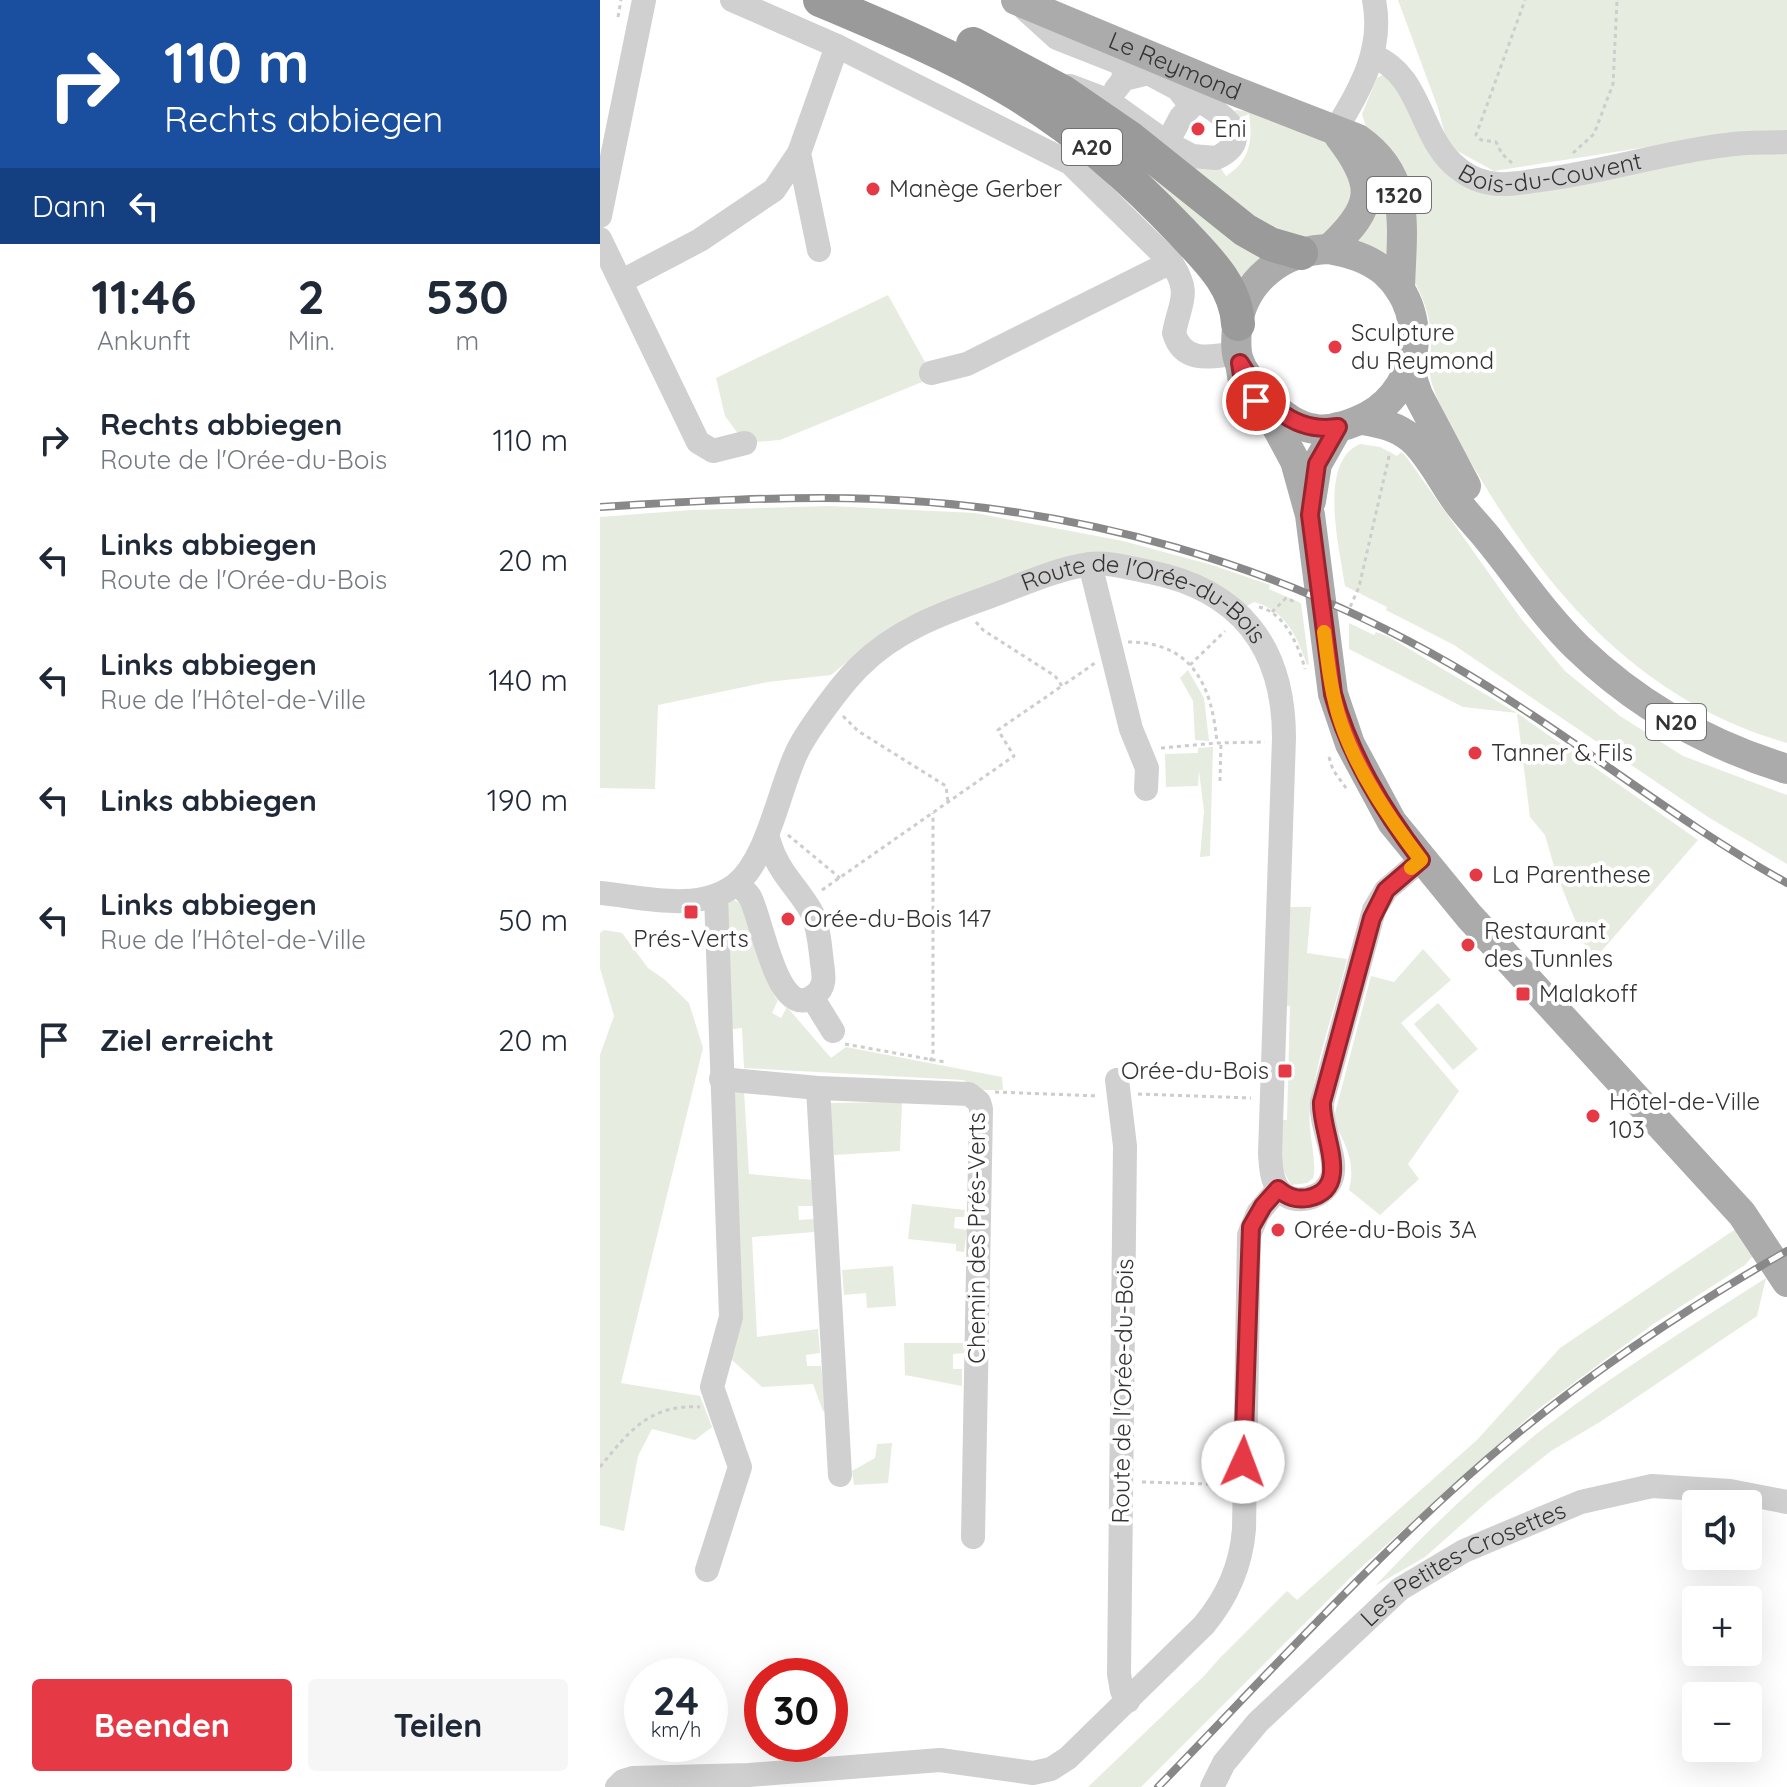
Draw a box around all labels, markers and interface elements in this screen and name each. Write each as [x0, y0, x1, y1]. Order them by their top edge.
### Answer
street label: Le Reymond [1104, 24, 1246, 106]
text: 110 m [164, 27, 309, 97]
icon: right [32, 32, 136, 136]
text: Rechts abbiegen [164, 96, 443, 141]
place label: Eni [1214, 113, 1247, 143]
marker: Eni [1189, 120, 1207, 138]
road number: A20 [1062, 129, 1122, 165]
street label: Bois-du-Couvent [1453, 145, 1644, 198]
place label: Manège Gerber [889, 173, 1062, 203]
road number: 1320 [1367, 177, 1431, 213]
marker: Manège Gerber [864, 180, 882, 198]
icon: left [122, 184, 166, 228]
text: Dann [32, 187, 106, 225]
text: 11:46 [91, 266, 196, 326]
text: 2 [298, 266, 325, 326]
text: 530 [426, 266, 509, 326]
place label: Sculpture du Reymond [1351, 317, 1494, 375]
text: Ankunft [97, 324, 191, 357]
text: Min. [288, 324, 335, 357]
text: m [455, 324, 479, 357]
marker: Sculpture du Reymond [1326, 338, 1344, 356]
pin [1222, 367, 1290, 435]
icon: arrive [1234, 379, 1278, 423]
text: Rechts abbiegen [100, 405, 342, 443]
icon: right [32, 418, 76, 462]
text: 110 m [492, 421, 568, 459]
text: Route de l'Orée-du-Bois [100, 443, 387, 476]
text: Links abbiegen [100, 525, 317, 563]
icon: left [32, 538, 76, 582]
text: 20 m [498, 541, 568, 579]
street label: Route de l'Orée-du-Bois [1017, 548, 1273, 649]
text: Route de l'Orée-du-Bois [100, 563, 387, 596]
text: Links abbiegen [100, 645, 317, 683]
icon: left [32, 658, 76, 702]
text: 140 m [488, 661, 568, 699]
text: Rue de l'Hôtel-de-Ville [100, 683, 366, 716]
road number: N20 [1646, 704, 1706, 740]
place label: Tanner & Fils [1491, 737, 1633, 767]
marker: Tanner & Fils [1466, 744, 1484, 762]
icon: left [32, 778, 76, 822]
text: Links abbiegen [100, 781, 317, 819]
text: 190 m [487, 781, 568, 819]
place label: La Parenthese [1492, 859, 1651, 889]
marker: La Parenthese [1467, 866, 1485, 884]
text: Links abbiegen [100, 885, 317, 923]
icon: left [32, 898, 76, 942]
text: 50 m [498, 901, 568, 939]
marker: Prés-Verts [682, 903, 700, 921]
place label: Orée-du-Bois 147 [804, 903, 991, 933]
marker: Orée-du-Bois 147 [779, 910, 797, 928]
place label: Restaurant des Tunnles [1484, 915, 1613, 973]
text: Rue de l'Hôtel-de-Ville [100, 923, 366, 956]
place label: Prés-Verts [633, 923, 749, 953]
marker: Restaurant des Tunnles [1459, 936, 1477, 954]
place label: Malakoff [1539, 978, 1638, 1008]
marker: Malakoff [1514, 985, 1532, 1003]
icon: arrive [32, 1018, 76, 1062]
text: Ziel erreicht [100, 1021, 274, 1059]
text: 20 m [498, 1021, 568, 1059]
place label: Orée-du-Bois [1121, 1055, 1269, 1085]
marker: Orée-du-Bois [1276, 1062, 1294, 1080]
place label: Hôtel-de-Ville 103 [1609, 1086, 1760, 1144]
marker: Hôtel-de-Ville 103 [1584, 1107, 1602, 1125]
street label: Chemin des Prés-Verts [961, 1112, 991, 1364]
place label: Orée-du-Bois 3A [1294, 1214, 1477, 1244]
marker: Orée-du-Bois 3A [1269, 1221, 1287, 1239]
street label: Route de l'Orée-du-Bois [1105, 1258, 1139, 1524]
position arrow [1201, 1420, 1285, 1504]
map controls [1682, 1490, 1762, 1762]
button: sound [1682, 1490, 1762, 1570]
street label: Les Petites-Crosettes [1354, 1494, 1570, 1632]
button: + [1682, 1586, 1762, 1666]
speed limit sign: 30 [744, 1658, 848, 1762]
text: 24 [653, 1675, 699, 1725]
button: Beenden [32, 1679, 292, 1771]
button: Teilen [308, 1679, 568, 1771]
button: − [1682, 1682, 1762, 1762]
text: km/h [651, 1717, 701, 1742]

